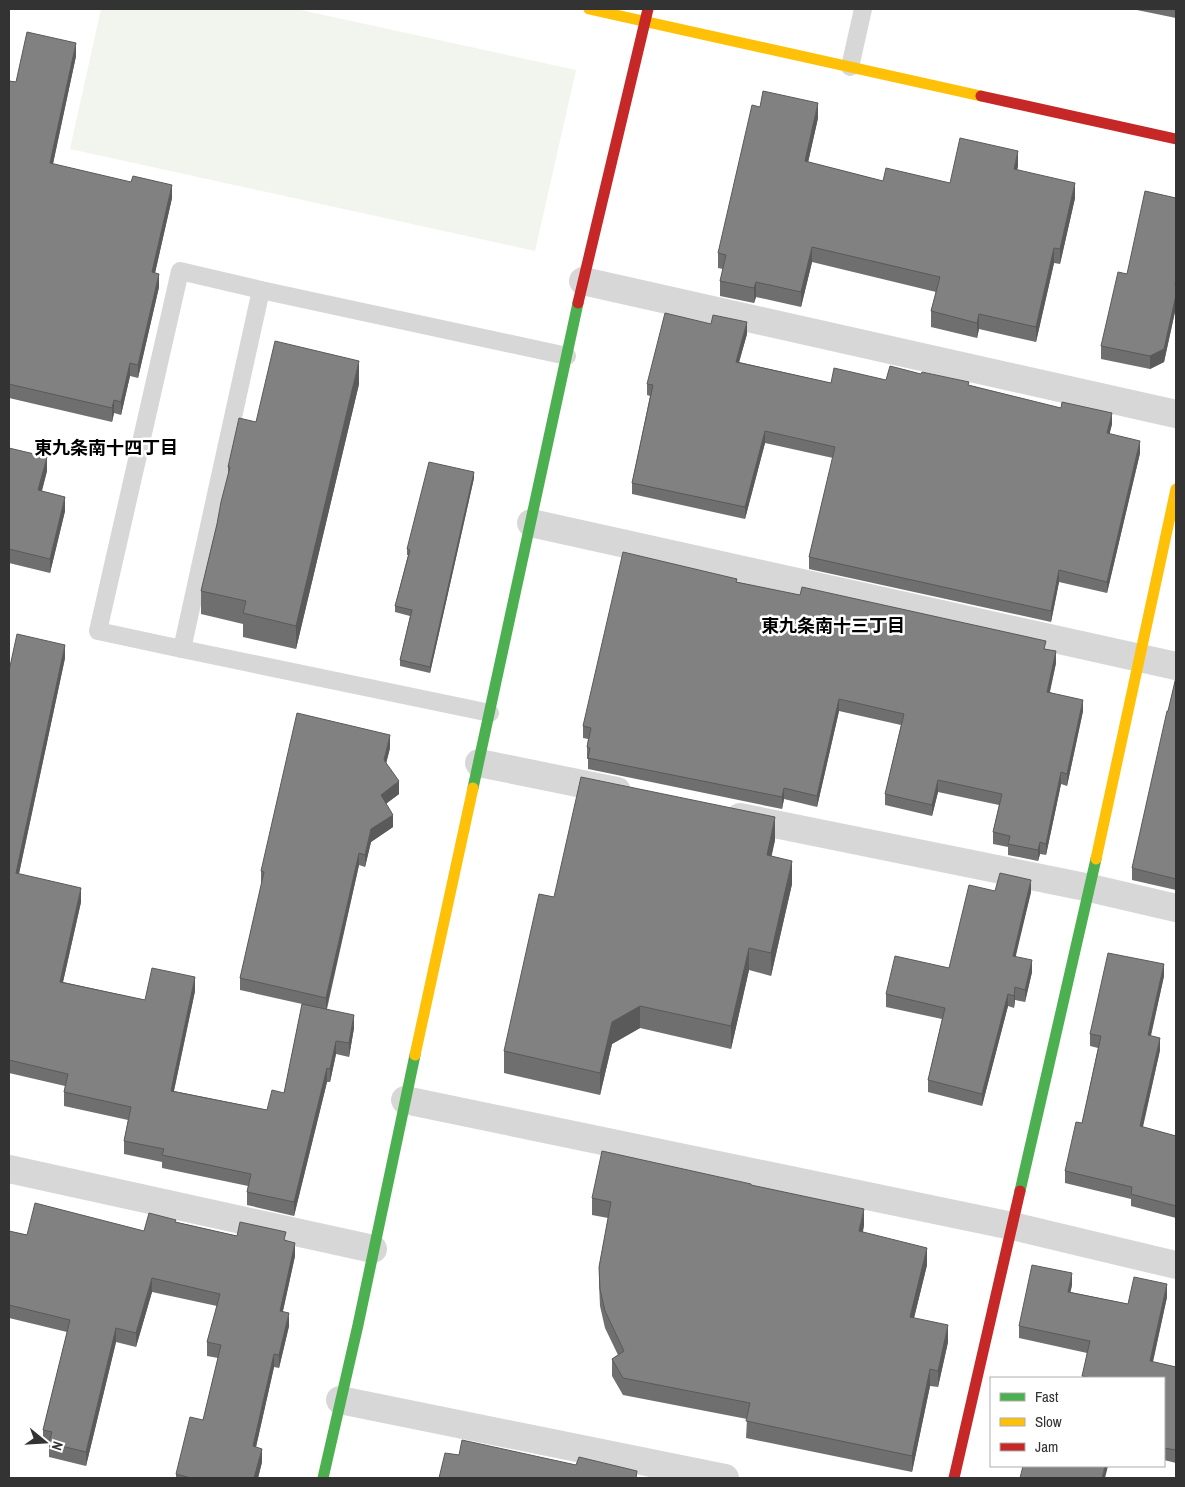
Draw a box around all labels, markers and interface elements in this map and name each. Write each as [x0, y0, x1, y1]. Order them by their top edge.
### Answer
district label: 東九条南十四丁目 [34, 435, 178, 460]
district label: 東九条南十三丁目 [761, 613, 905, 638]
legend [990, 1377, 1165, 1467]
text: Fast [1035, 1386, 1059, 1407]
text: Slow [1035, 1411, 1062, 1432]
north arrow [20, 1417, 70, 1467]
text: Jam [1035, 1436, 1058, 1457]
text: N [48, 1439, 67, 1453]

